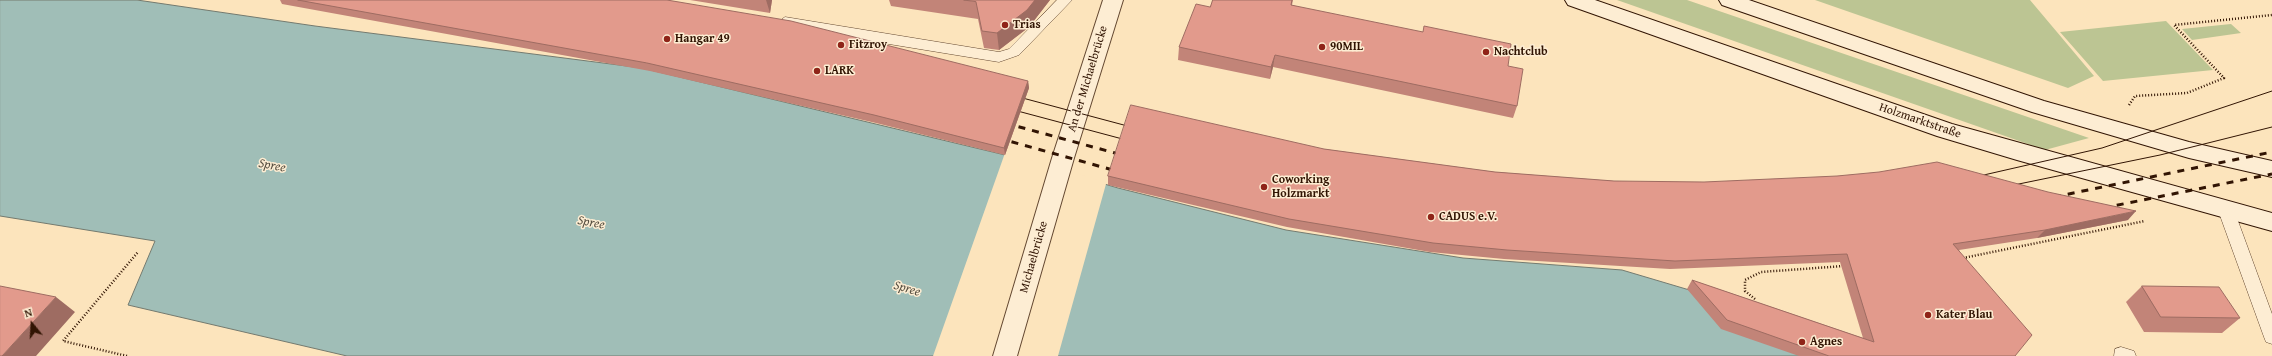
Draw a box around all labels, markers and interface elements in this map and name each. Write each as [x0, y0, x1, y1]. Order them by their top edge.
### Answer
place label: Trias [1013, 18, 1041, 32]
marker: Trias [1000, 20, 1010, 30]
street label: An der Michaelbrücke [1065, 24, 1111, 134]
place label: Hangar 49 [675, 32, 730, 46]
marker: Hangar 49 [662, 34, 672, 44]
place label: Fitzroy [849, 38, 887, 52]
marker: Fitzroy [836, 40, 846, 50]
place label: 90MIL [1330, 40, 1363, 54]
marker: 90MIL [1317, 42, 1327, 52]
place label: Nachtclub [1494, 45, 1548, 59]
marker: Nachtclub [1481, 47, 1491, 57]
place label: LARK [825, 64, 854, 78]
marker: LARK [812, 66, 822, 76]
street label: Holzmarktstraße [1877, 100, 1963, 142]
water label: Spree [257, 156, 287, 176]
place label: Coworking Holzmarkt [1272, 173, 1329, 201]
marker: Coworking Holzmarkt [1259, 182, 1269, 192]
place label: CADUS e.V. [1439, 210, 1497, 224]
marker: CADUS e.V. [1426, 212, 1436, 222]
water label: Spree [576, 213, 606, 233]
street label: Michaelbrücke [1017, 219, 1051, 295]
water label: Spree [892, 278, 922, 300]
north arrow [12, 304, 52, 344]
text: N [22, 304, 34, 321]
place label: Kater Blau [1936, 308, 1993, 322]
marker: Kater Blau [1923, 310, 1933, 320]
place label: Agnes [1810, 335, 1842, 349]
marker: Agnes [1797, 337, 1807, 347]

